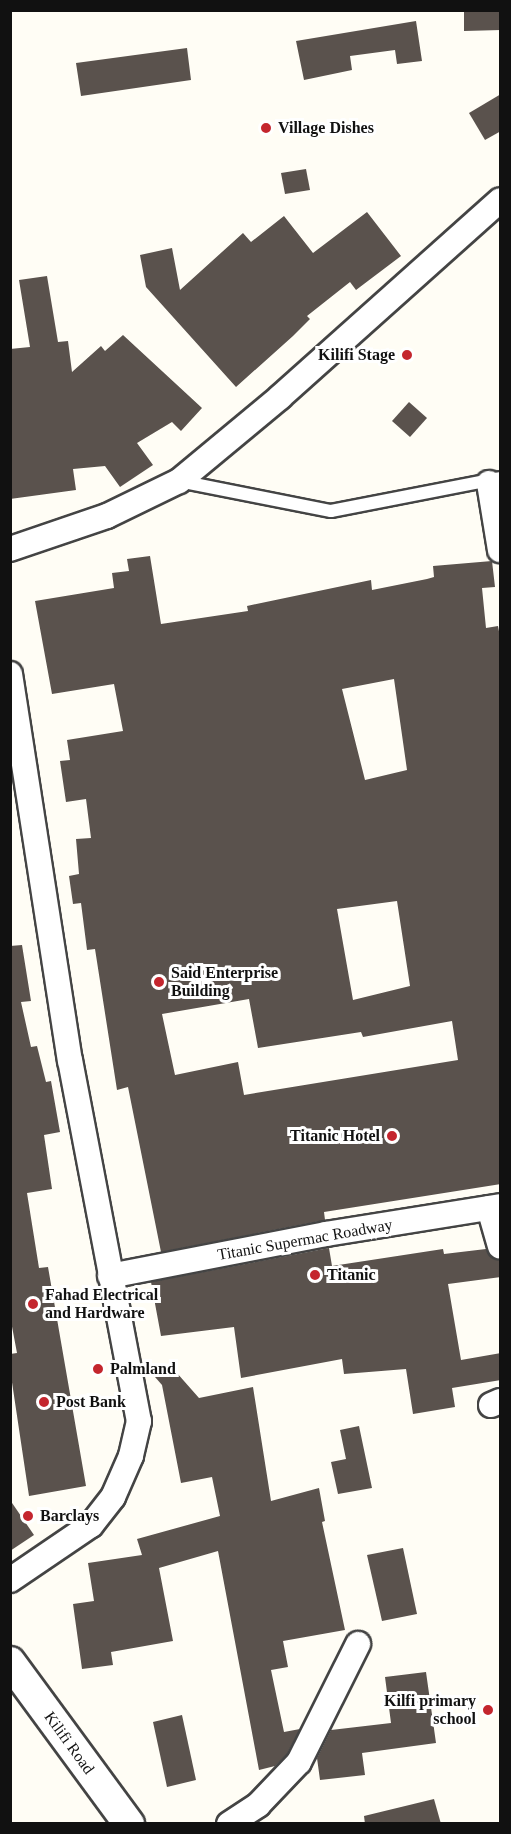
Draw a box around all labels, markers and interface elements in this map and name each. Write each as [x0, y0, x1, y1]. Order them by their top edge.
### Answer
place label: Village Dishes [278, 118, 374, 138]
marker: Village Dishes [259, 121, 273, 135]
place label: Kilifi Stage [318, 345, 395, 365]
marker: Kilifi Stage [400, 348, 414, 362]
place label: Said Enterprise Building [171, 963, 278, 1001]
marker: Said Enterprise Building [152, 975, 166, 989]
place label: Titanic Hotel [290, 1126, 380, 1146]
marker: Titanic Hotel [385, 1129, 399, 1143]
street label: Titanic Supermac Roadway [216, 1215, 394, 1265]
place label: Titanic [327, 1265, 376, 1285]
marker: Titanic [308, 1268, 322, 1282]
place label: Fahad Electrical and Hardware [45, 1285, 158, 1323]
marker: Fahad Electrical and Hardware [26, 1297, 40, 1311]
place label: Palmland [110, 1359, 176, 1379]
marker: Palmland [91, 1362, 105, 1376]
place label: Post Bank [56, 1392, 126, 1412]
marker: Post Bank [37, 1395, 51, 1409]
place label: Barclays [40, 1506, 99, 1526]
marker: Barclays [21, 1509, 35, 1523]
place label: Kilfi primary school [384, 1691, 476, 1729]
marker: Kilfi primary school [481, 1703, 495, 1717]
street label: Kilifi Road [40, 1708, 98, 1778]

